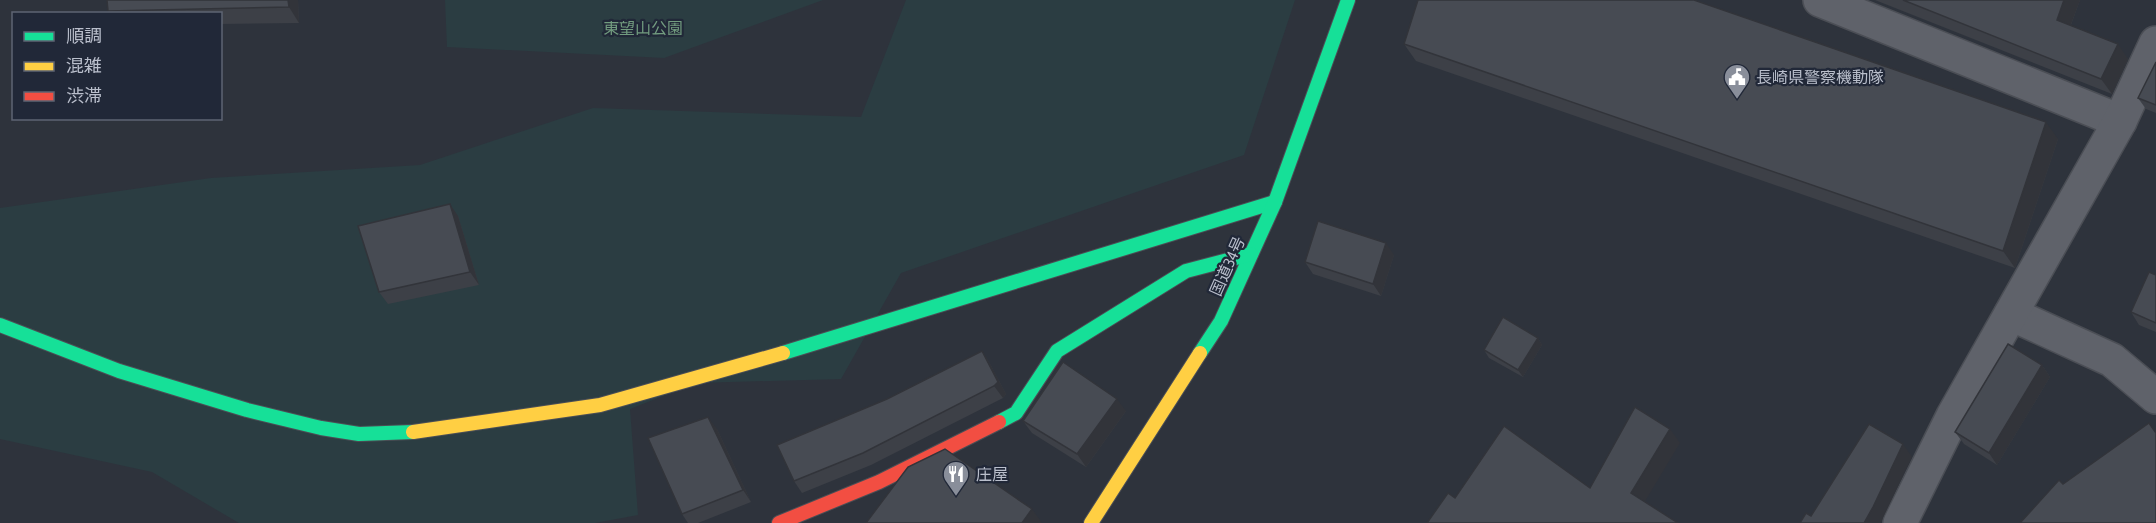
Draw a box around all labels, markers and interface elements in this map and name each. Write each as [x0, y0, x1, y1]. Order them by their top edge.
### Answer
legend [12, 12, 222, 120]
park label: 東望山公園 [603, 19, 683, 37]
text: 順調 [66, 25, 102, 46]
text: 混雑 [66, 55, 102, 76]
public building icon: 長崎県警察機動隊 [1722, 62, 1752, 100]
place label: 長崎県警察機動隊 [1756, 68, 1884, 86]
text: 渋滞 [66, 85, 102, 106]
street label: 国道34号 [1206, 234, 1248, 298]
restaurant icon: 庄屋 [941, 459, 971, 497]
place label: 庄屋 [976, 465, 1008, 483]

